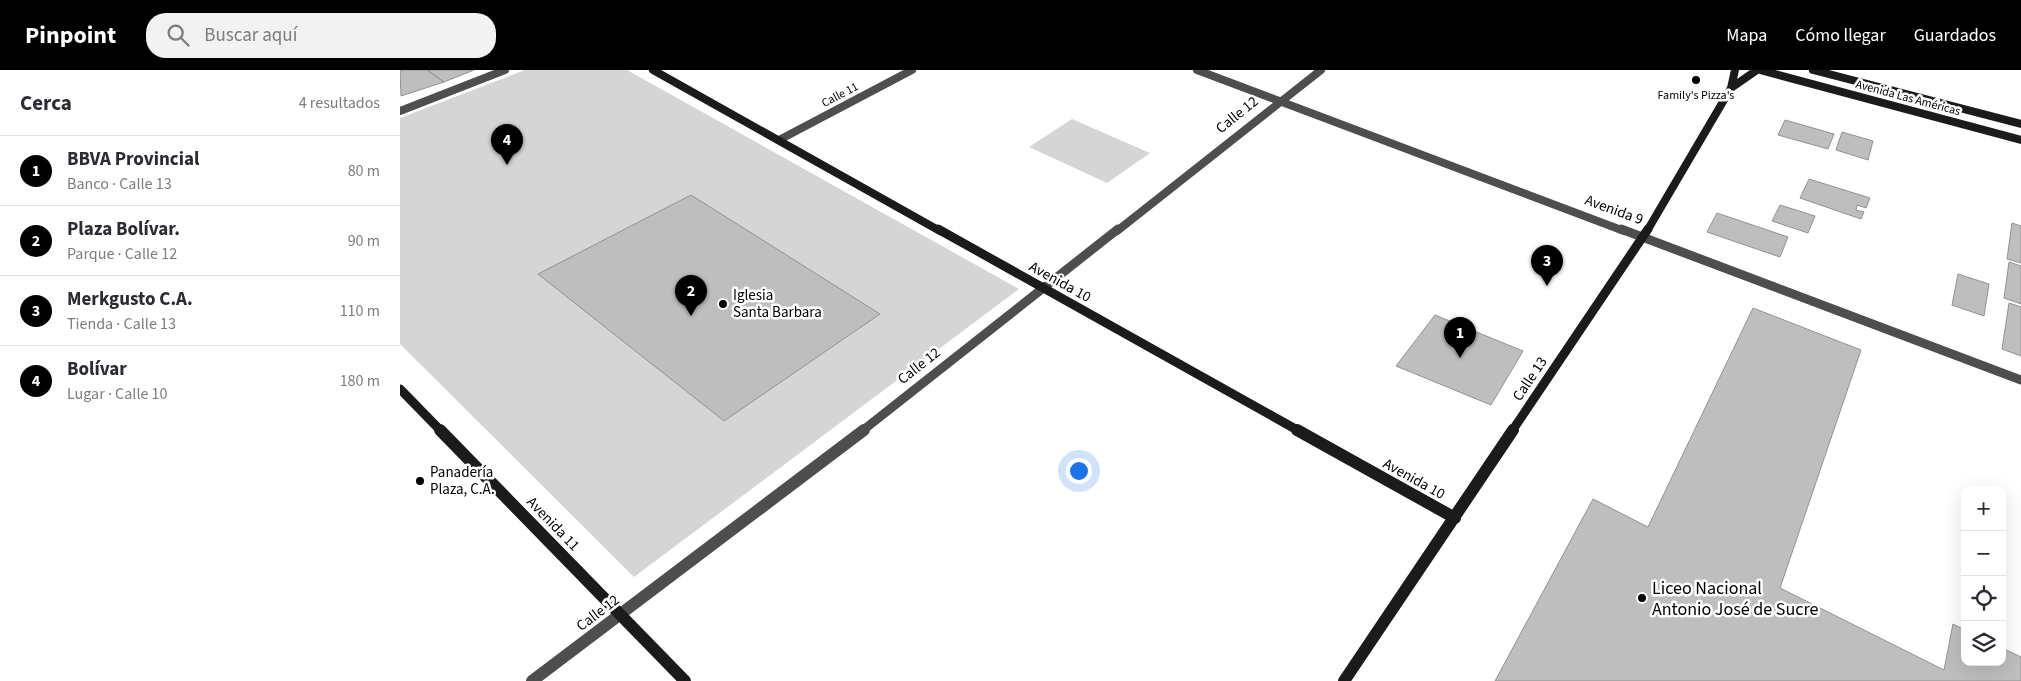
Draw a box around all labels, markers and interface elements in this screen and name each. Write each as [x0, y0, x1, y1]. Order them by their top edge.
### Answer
search box [146, 13, 496, 58]
text: Pinpoint [25, 18, 116, 53]
icon: search [164, 21, 192, 49]
text: Buscar aquí [204, 22, 297, 49]
text: Mapa [1726, 23, 1767, 48]
text: Cómo llegar [1795, 23, 1886, 48]
text: Guardados [1914, 23, 1996, 48]
marker: Family's Pizza's [1690, 74, 1702, 86]
street label: Avenida Las Américas [1854, 76, 1962, 120]
street label: Calle 11 [819, 78, 861, 112]
place label: Family's Pizza's [1658, 87, 1734, 104]
text: Cerca [20, 88, 72, 118]
street label: Calle 12 [1211, 91, 1263, 139]
text: 4 resultados [299, 92, 380, 114]
pin: 4 [491, 124, 523, 165]
text: BBVA Provincial [67, 146, 199, 173]
text: 1 [32, 160, 40, 182]
text: 80 m [348, 160, 380, 182]
text: Banco · Calle 13 [67, 173, 172, 195]
street label: Avenida 9 [1582, 190, 1646, 230]
text: Plaza Bolívar. [67, 216, 180, 243]
text: 2 [32, 230, 40, 252]
text: 90 m [348, 230, 380, 252]
text: Parque · Calle 12 [67, 243, 177, 265]
pin: 3 [1531, 245, 1563, 286]
street label: Avenida 10 [1025, 256, 1095, 308]
pin: 2 [675, 275, 707, 316]
place label: Iglesia Santa Barbara [733, 285, 822, 323]
text: Merkgusto C.A. [67, 286, 193, 313]
marker: Iglesia Santa Barbara [717, 298, 729, 310]
text: 3 [32, 300, 40, 322]
text: 110 m [340, 300, 380, 322]
text: Tienda · Calle 13 [67, 313, 176, 335]
pin: 1 [1444, 317, 1476, 358]
street label: Calle 12 [893, 343, 945, 389]
street label: Calle 13 [1508, 353, 1552, 405]
text: Bolívar [67, 356, 127, 383]
text: 4 [32, 370, 40, 392]
text: 180 m [340, 370, 380, 392]
text: Lugar · Calle 10 [67, 383, 168, 405]
street label: Avenida 10 [1379, 453, 1449, 505]
your location [1066, 458, 1092, 484]
place label: Panadería Plaza, C.A. [430, 462, 494, 500]
marker: Panadería Plaza, C.A. [414, 475, 426, 487]
map controls [1961, 486, 2006, 666]
button: + [1961, 486, 2006, 531]
street label: Avenida 11 [522, 492, 584, 556]
button: − [1961, 531, 2006, 576]
place label: Liceo Nacional Antonio José de Sucre [1652, 576, 1818, 622]
button: locate [1961, 576, 2006, 621]
street label: Calle 12 [572, 590, 624, 636]
marker: Liceo Nacional Antonio José de Sucre [1636, 592, 1648, 604]
button: layers [1961, 621, 2006, 666]

